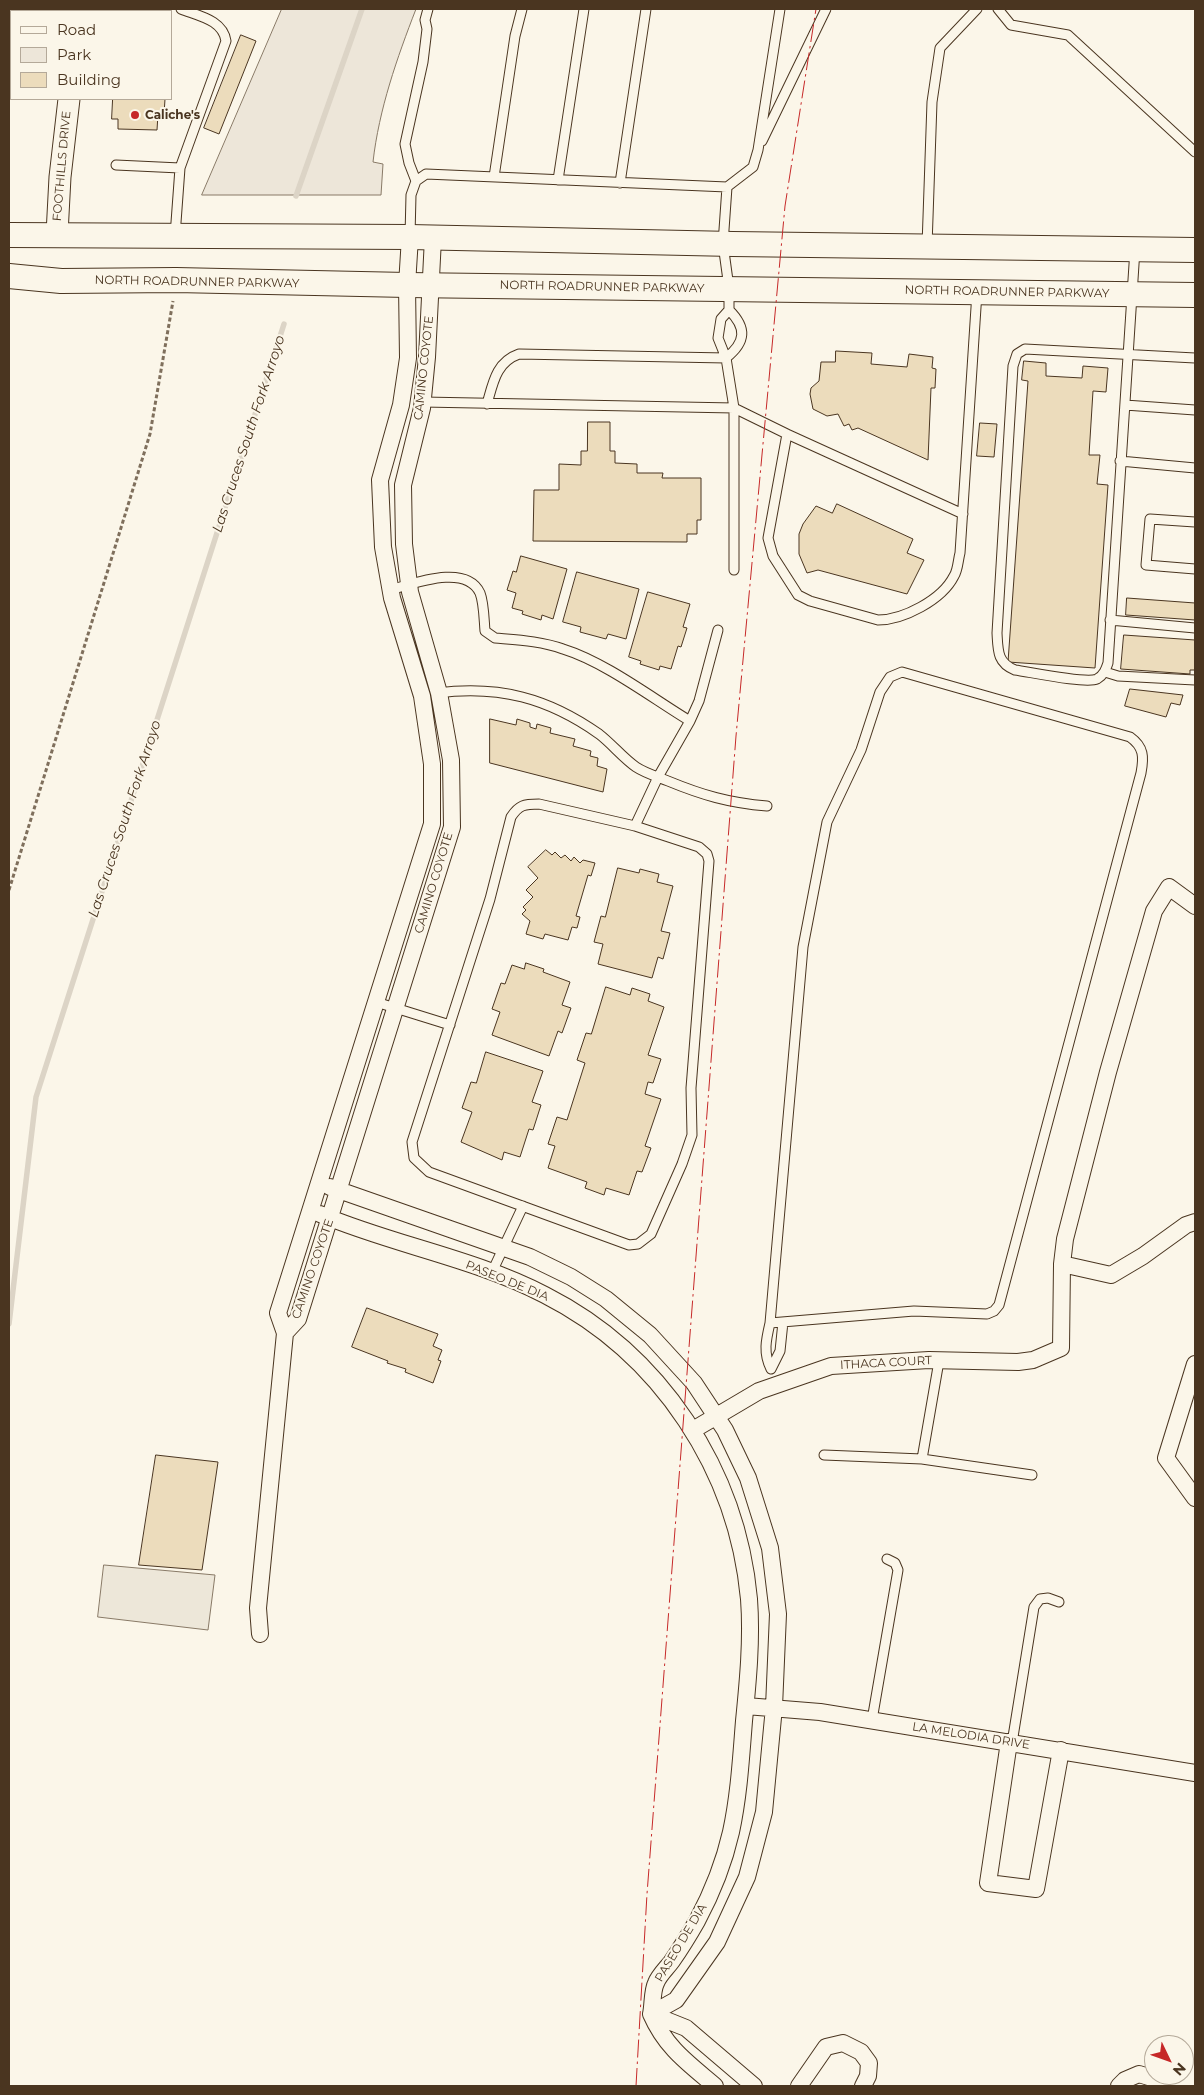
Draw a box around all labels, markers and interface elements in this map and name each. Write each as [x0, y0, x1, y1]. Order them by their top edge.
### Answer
legend [10, 10, 172, 100]
text: Road [57, 20, 96, 39]
text: Park [57, 45, 91, 64]
text: Building [57, 70, 121, 89]
place label: Caliche's [145, 108, 200, 122]
marker: Caliche's [129, 109, 141, 121]
street label: FOOTHILLS DRIVE [50, 110, 74, 222]
street label: NORTH ROADRUNNER PARKWAY [94, 273, 300, 291]
street label: NORTH ROADRUNNER PARKWAY [499, 278, 705, 296]
street label: NORTH ROADRUNNER PARKWAY [904, 283, 1110, 301]
street label: CAMINO COYOTE [411, 315, 437, 421]
water label: Las Cruces South Fork Arroyo [209, 333, 289, 535]
water label: Las Cruces South Fork Arroyo [85, 718, 165, 920]
street label: CAMINO COYOTE [412, 831, 456, 935]
street label: CAMINO COYOTE [289, 1217, 337, 1321]
street label: PASEO DE DIA [463, 1258, 551, 1304]
street label: ITHACA COURT [840, 1353, 932, 1373]
street label: LA MELODIA DRIVE [911, 1720, 1031, 1752]
street label: PASEO DE DIA [652, 1901, 710, 1985]
north arrow [1144, 2035, 1194, 2085]
text: N [1169, 2059, 1190, 2080]

